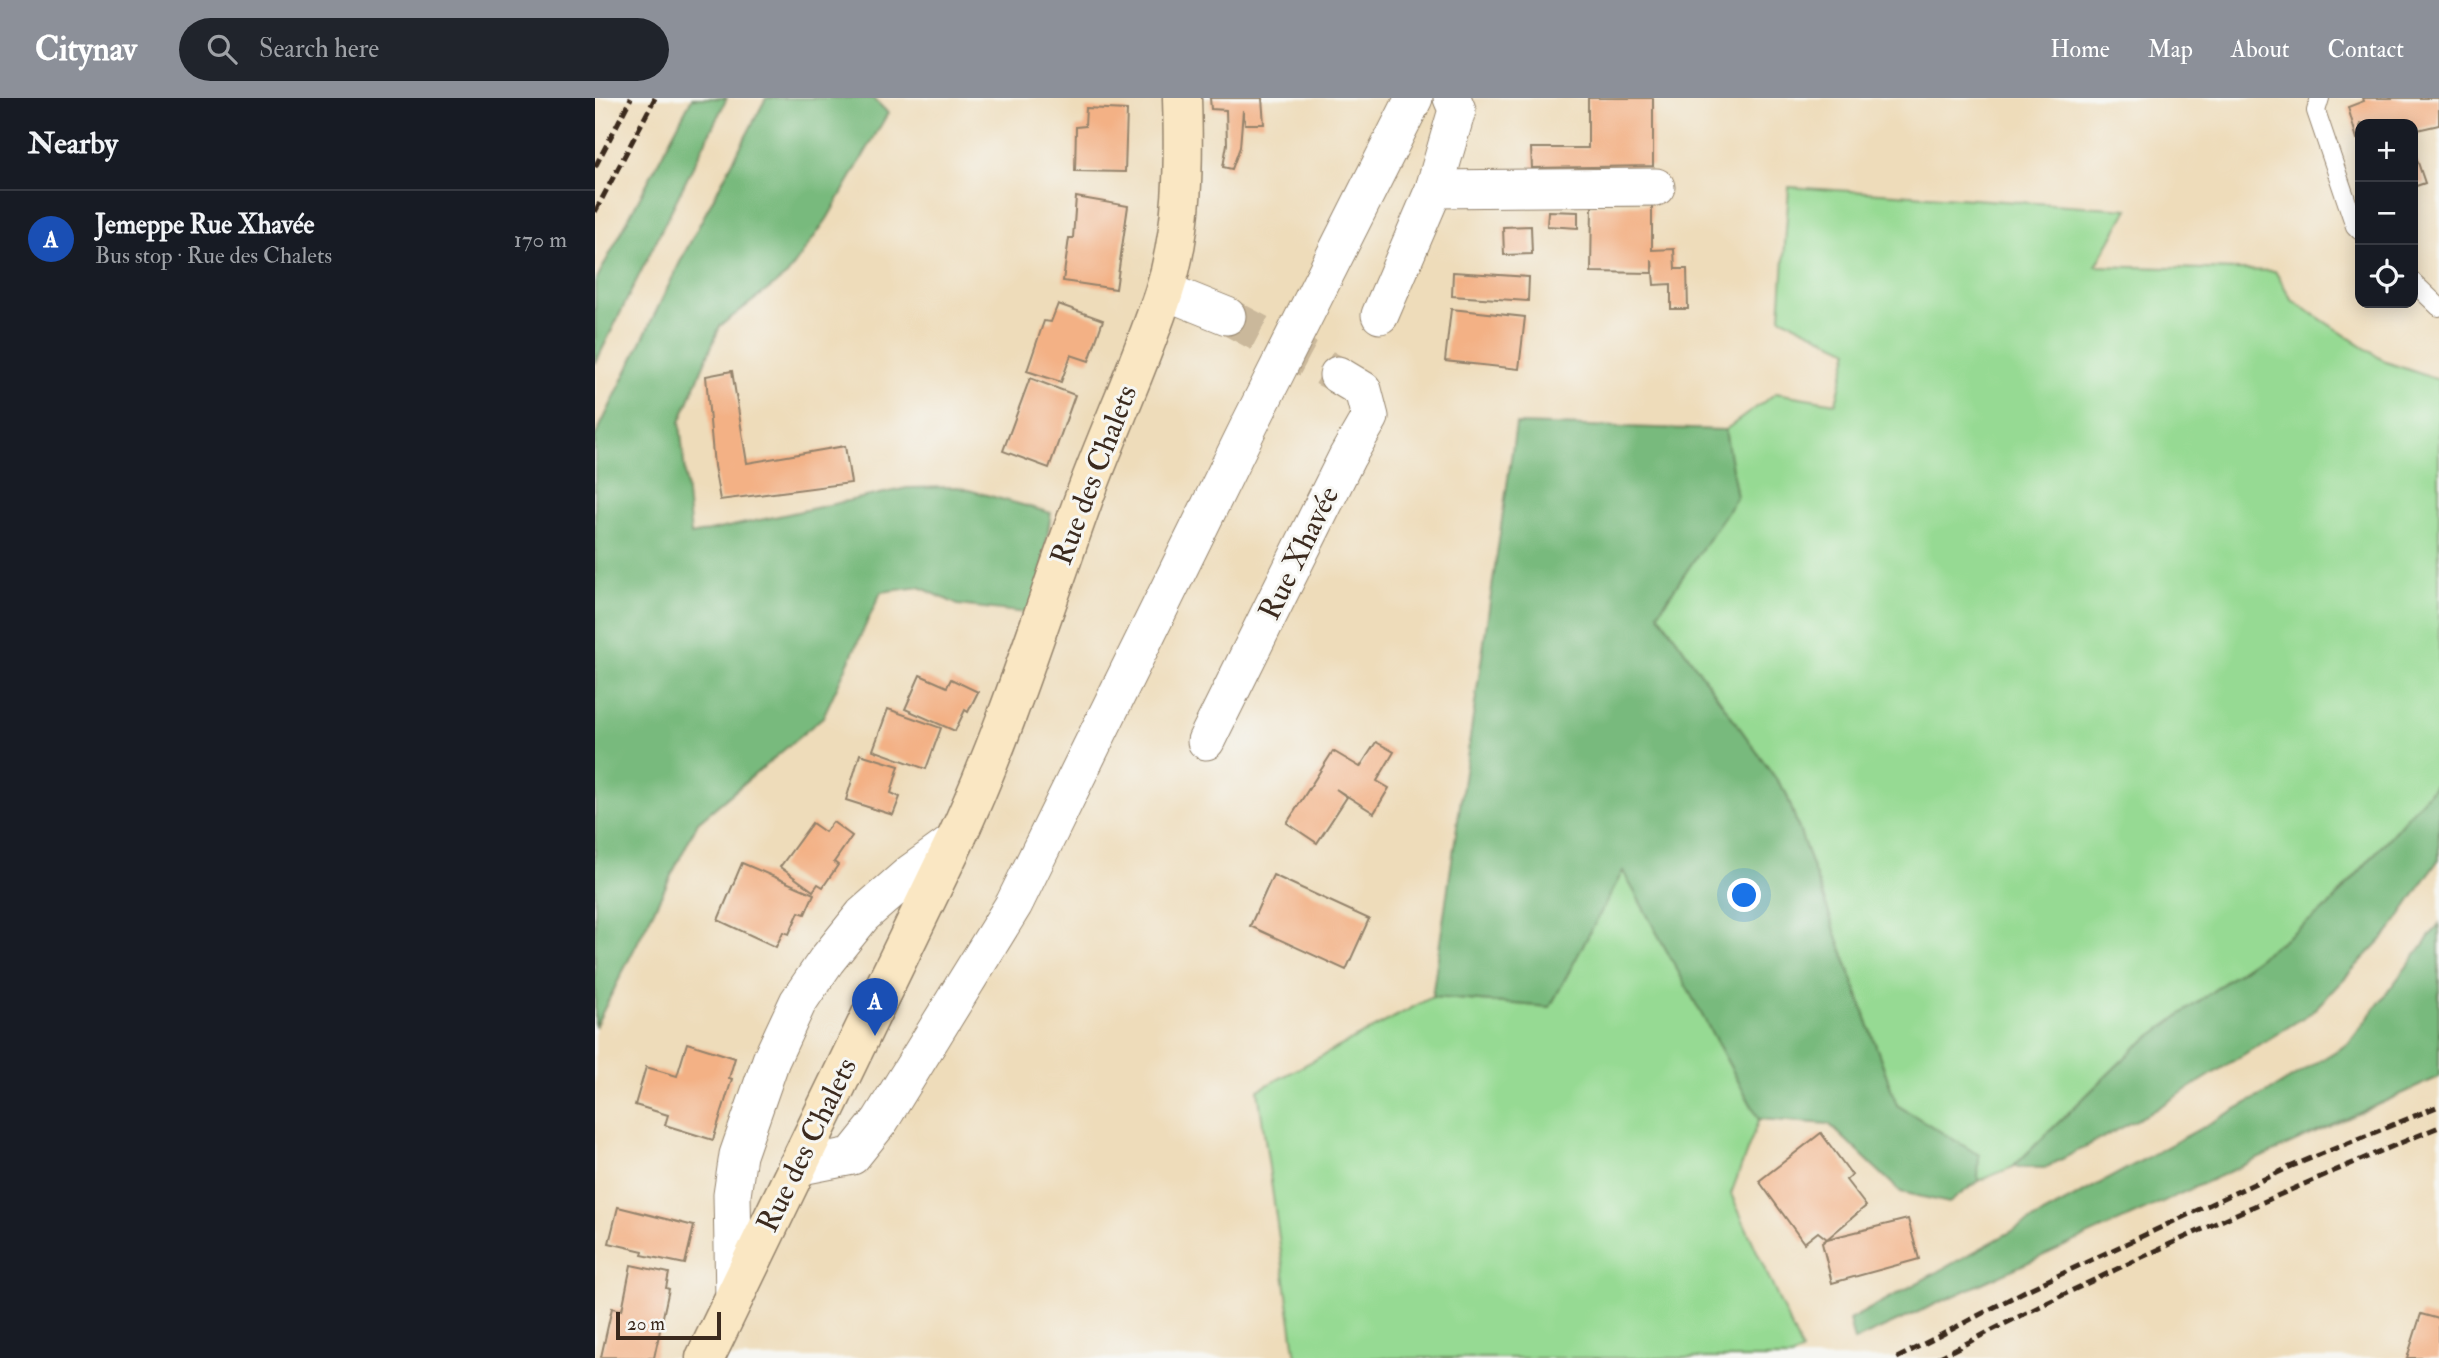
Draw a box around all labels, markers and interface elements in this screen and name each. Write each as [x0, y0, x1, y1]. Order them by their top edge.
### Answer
search box [179, 18, 669, 81]
text: Citynav [35, 29, 137, 70]
icon: search [203, 30, 241, 68]
text: Search here [259, 33, 379, 65]
text: Home [2050, 34, 2110, 65]
text: Map [2148, 34, 2193, 65]
text: About [2231, 34, 2290, 65]
text: Contact [2328, 34, 2404, 65]
map controls [2355, 119, 2418, 308]
button: + [2355, 119, 2418, 182]
text: Nearby [28, 125, 118, 162]
button: − [2355, 182, 2418, 245]
text: Jemeppe Rue Xhavée [95, 209, 314, 241]
text: A [44, 225, 58, 254]
text: 170 m [514, 225, 567, 254]
text: Bus stop · Rue des Chalets [95, 241, 332, 270]
button: locate [2355, 245, 2418, 308]
street label: Rue des Chalets [1043, 380, 1145, 570]
street label: Rue Xhavée [1251, 480, 1347, 626]
your location [1727, 878, 1761, 912]
pin: A [852, 978, 898, 1036]
street label: Rue des Chalets [749, 1052, 865, 1238]
scale bar [616, 1309, 721, 1341]
text: 20 m [627, 1312, 665, 1336]

